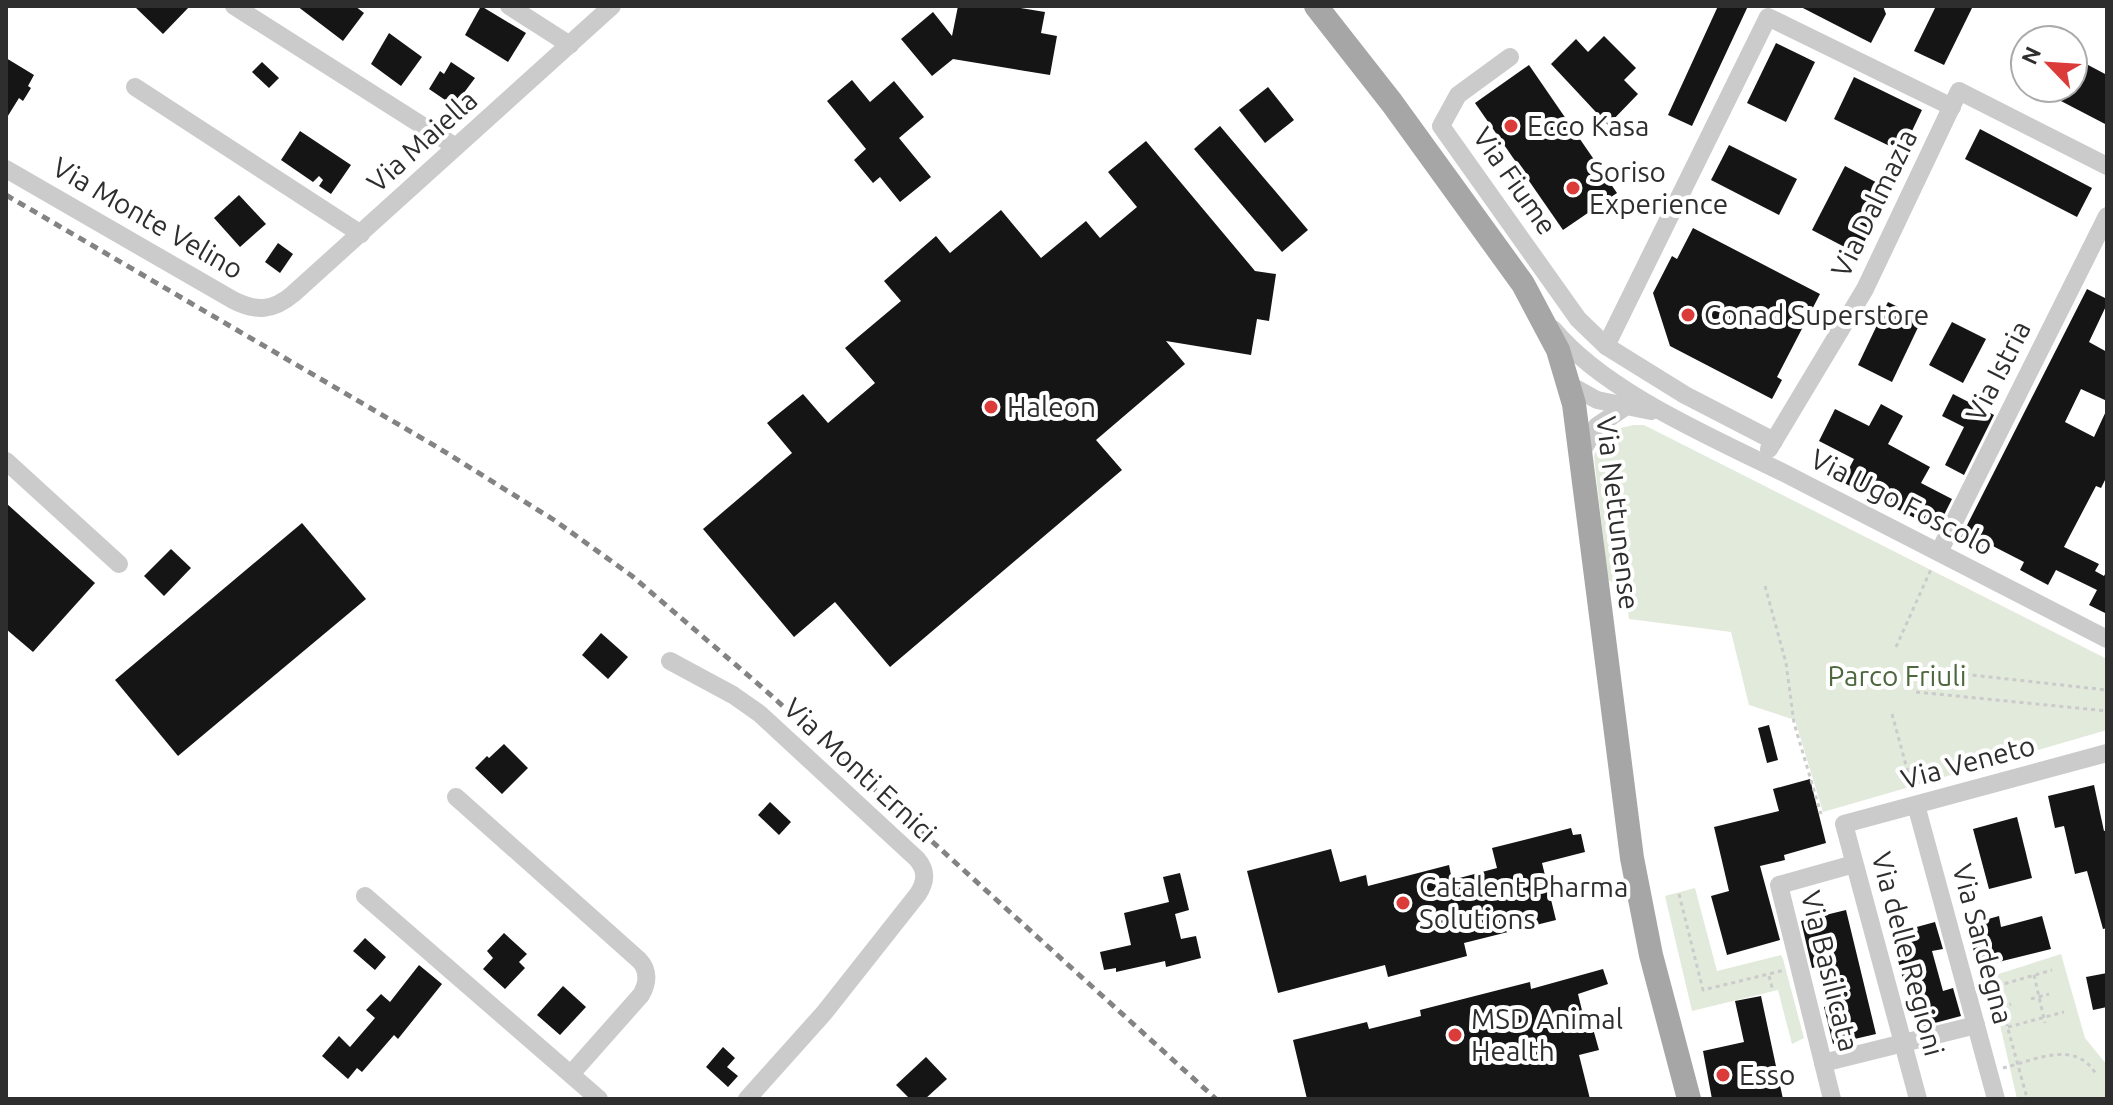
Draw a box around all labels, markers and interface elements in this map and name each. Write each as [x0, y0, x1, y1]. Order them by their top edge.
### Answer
north arrow [2009, 24, 2089, 104]
text: N [2016, 43, 2045, 68]
street label: Via Maiella [361, 83, 483, 198]
place label: Ecco Kasa [1527, 110, 1649, 141]
marker: Ecco Kasa [1502, 117, 1520, 135]
street label: Via Fiume [1467, 121, 1564, 240]
street label: Via Dalmazia [1824, 124, 1923, 282]
street label: Via Monte Velino [48, 151, 249, 285]
place label: Soriso Experience [1589, 156, 1728, 219]
marker: Soriso Experience [1564, 179, 1582, 197]
place label: Conad Superstore [1704, 299, 1929, 330]
marker: Conad Superstore [1679, 306, 1697, 324]
street label: Via Istria [1959, 315, 2036, 426]
place label: Haleon [1007, 391, 1096, 422]
marker: Haleon [982, 398, 1000, 416]
street label: Via Nettunense [1591, 414, 1646, 611]
street label: Via Ugo Foscolo [1806, 442, 1999, 561]
park label: Parco Friuli [1828, 660, 1967, 691]
street label: Via Monti Ernici [778, 691, 943, 848]
street label: Via Veneto [1898, 729, 2038, 794]
street label: Via delle Regioni [1866, 849, 1951, 1059]
street label: Via Sardegna [1947, 861, 2020, 1027]
place label: Catalent Pharma Solutions [1419, 871, 1628, 934]
street label: Via Basilicata [1796, 887, 1865, 1054]
marker: Catalent Pharma Solutions [1394, 894, 1412, 912]
place label: MSD Animal Health [1471, 1003, 1623, 1066]
marker: MSD Animal Health [1446, 1026, 1464, 1044]
place label: Esso [1739, 1059, 1795, 1090]
marker: Esso [1714, 1066, 1732, 1084]

